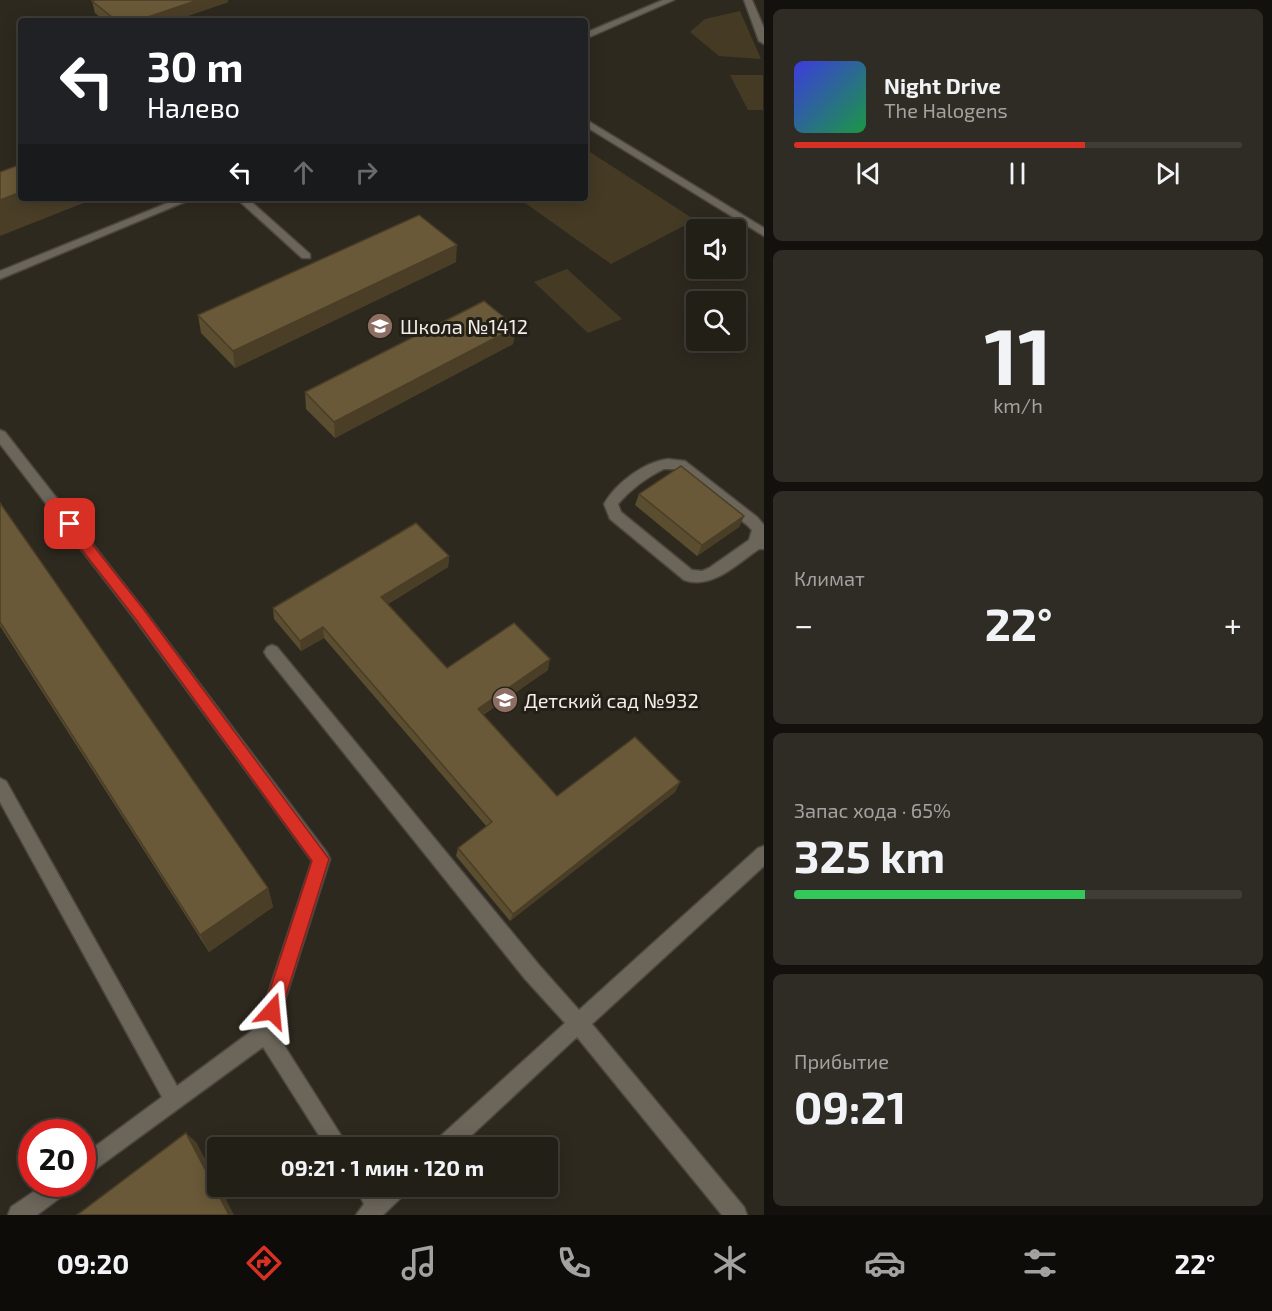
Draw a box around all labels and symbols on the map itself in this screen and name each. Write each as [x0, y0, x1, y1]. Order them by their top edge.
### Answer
school or university icon: Школа №1412 [365, 311, 395, 341]
place label: Школа №1412 [400, 314, 528, 338]
pin [44, 498, 95, 549]
school or university icon: Детский сад №932 [490, 685, 520, 715]
place label: Детский сад №932 [524, 688, 699, 712]
position arrow [240, 979, 304, 1043]
speed limit sign: 20 [18, 1119, 96, 1197]

